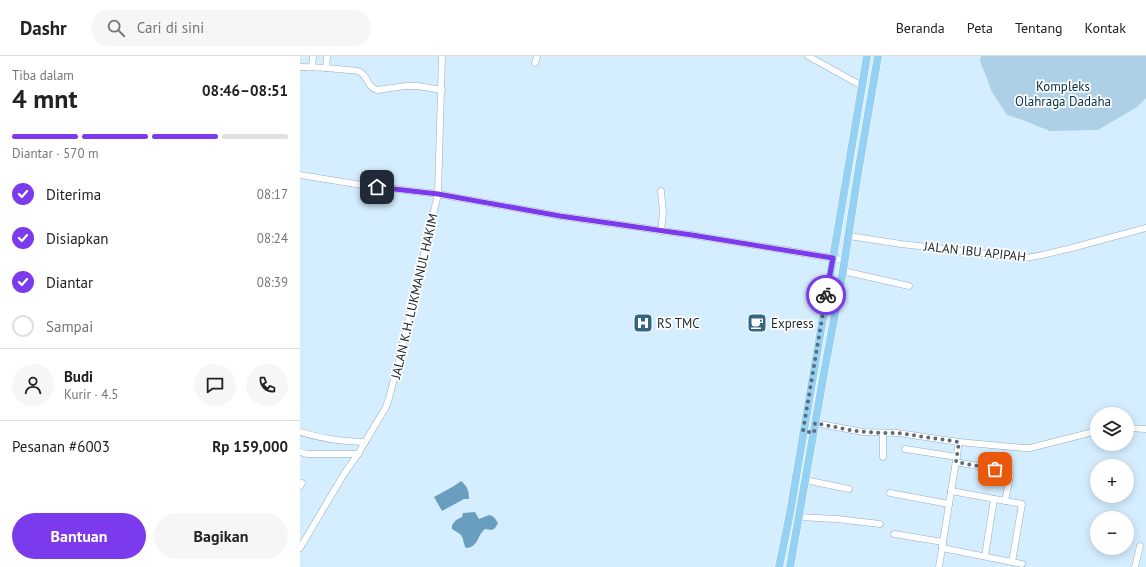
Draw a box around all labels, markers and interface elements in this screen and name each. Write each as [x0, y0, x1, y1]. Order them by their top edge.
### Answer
search box [91, 10, 371, 46]
text: Dashr [20, 16, 67, 40]
icon: search [105, 17, 127, 39]
text: Cari di sini [137, 18, 204, 37]
text: Beranda [896, 19, 945, 37]
text: Peta [967, 19, 993, 37]
text: Tentang [1015, 19, 1063, 37]
text: Kontak [1085, 19, 1126, 37]
text: Tiba dalam [12, 67, 74, 84]
park label: Kompleks Olahraga Dadaha [1015, 78, 1111, 110]
text: 08:46–08:51 [202, 81, 288, 100]
text: 4 mnt [12, 82, 78, 115]
text: Diantar · 570 m [12, 145, 99, 162]
pin [360, 170, 394, 204]
icon: home [366, 176, 388, 198]
icon: check [12, 183, 34, 205]
text: Diterima [46, 185, 101, 204]
text: 08:17 [257, 186, 288, 203]
street label: JALAN K.H. LUKMANUL HAKIM [387, 212, 442, 381]
icon: check [12, 227, 34, 249]
text: Disiapkan [46, 229, 109, 248]
text: 08:24 [257, 230, 288, 247]
street label: JALAN IBU APIPAH [922, 238, 1027, 265]
icon: check [12, 271, 34, 293]
text: Diantar [46, 273, 93, 292]
text: 08:39 [257, 274, 288, 291]
courier [806, 275, 846, 315]
icon: bike [815, 284, 837, 306]
hospital icon: RS TMC [632, 312, 654, 334]
cafe icon: Express [746, 312, 768, 334]
place label: RS TMC [657, 315, 700, 332]
place label: Express [771, 315, 814, 332]
text: Sampai [46, 317, 93, 336]
button: person [12, 364, 54, 406]
button: chat [194, 364, 236, 406]
button: phone [246, 364, 288, 406]
text: Budi [64, 367, 93, 386]
text: Kurir · 4.5 [64, 386, 118, 403]
map controls [1090, 407, 1134, 555]
button: layers [1090, 407, 1134, 451]
text: Pesanan #6003 [12, 437, 110, 456]
text: Rp 159,000 [212, 437, 288, 456]
pin [978, 452, 1012, 486]
icon: bag [984, 458, 1006, 480]
button: + [1090, 459, 1134, 503]
button: − [1090, 511, 1134, 555]
button: Bantuan [12, 513, 146, 559]
button: Bagikan [154, 513, 288, 559]

